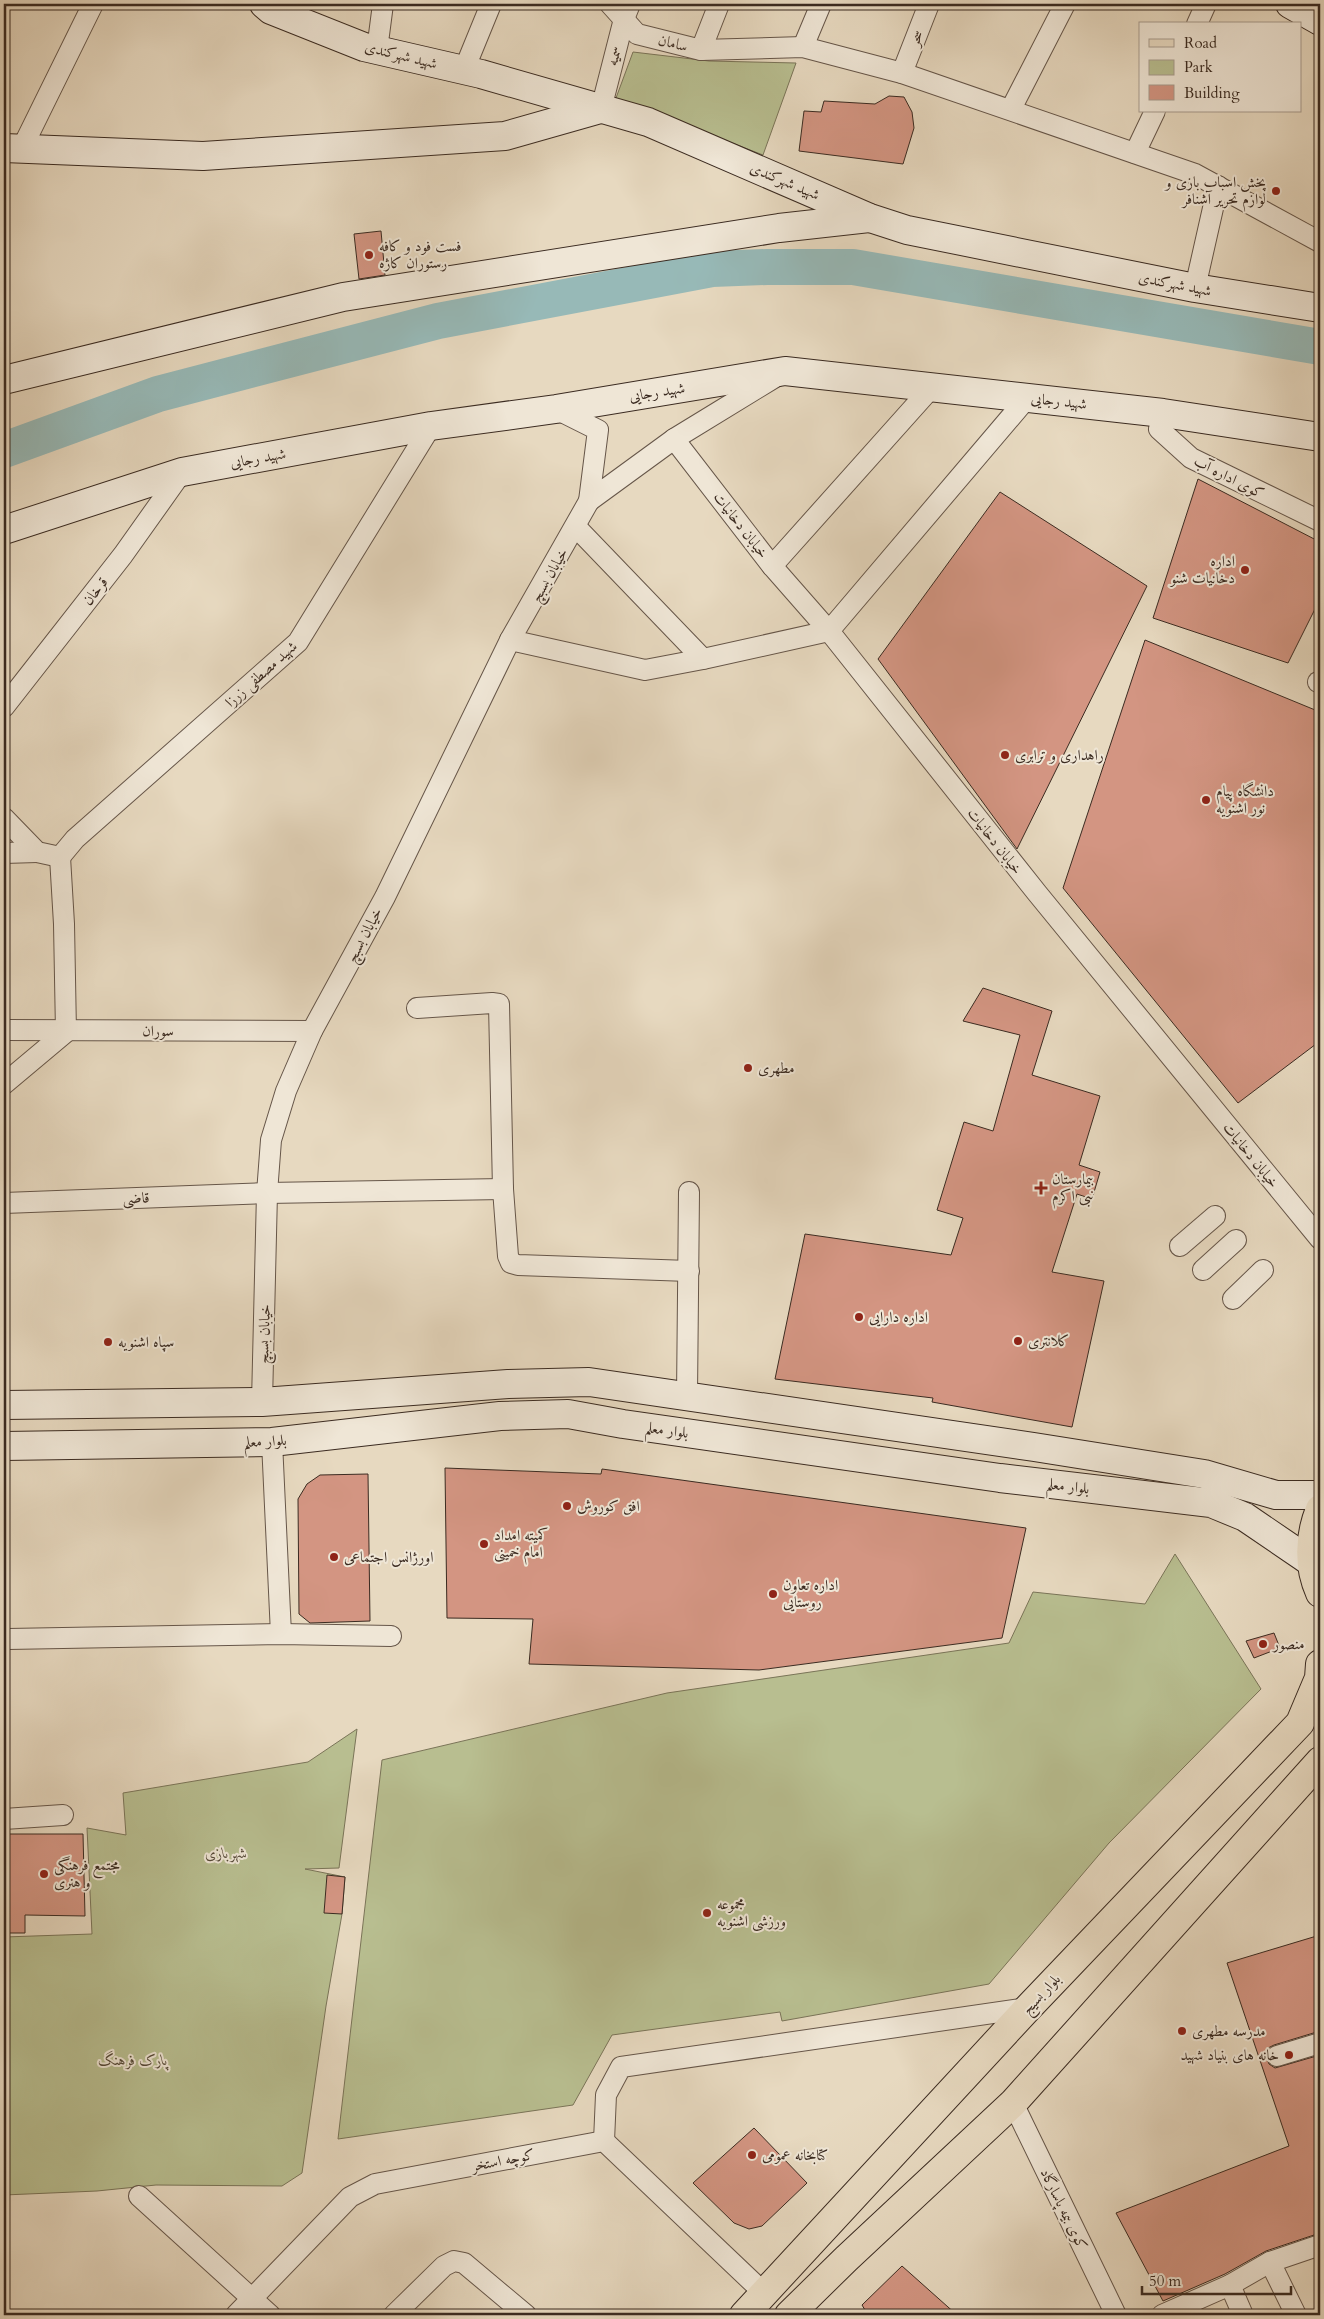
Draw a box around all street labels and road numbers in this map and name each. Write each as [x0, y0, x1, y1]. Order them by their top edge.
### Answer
street label: سحر [903, 27, 928, 51]
street label: سامان [656, 30, 690, 56]
street label: شهید شهرکندی [363, 36, 439, 74]
street label: سمیه [602, 44, 626, 68]
street label: شهید شهرکندی [747, 157, 823, 205]
street label: شهید شهرکندی [1137, 267, 1213, 301]
street label: شهید رجایی [628, 378, 686, 406]
street label: شهید رجایی [1030, 388, 1088, 414]
street label: شهید رجایی [229, 443, 287, 473]
street label: کوی اداره آب [1190, 451, 1268, 503]
street label: خیابان دخانیات [709, 488, 773, 562]
street label: خیابان بسبچ [525, 544, 576, 608]
street label: قرخان [78, 573, 112, 609]
street label: شهید مصطفی زرزا [221, 636, 302, 712]
street label: خیابان دخانیات [963, 804, 1027, 878]
street label: خیابان بسبچ [341, 904, 390, 968]
street label: سوران [142, 1021, 174, 1041]
street label: خیابان دخانیات [1218, 1118, 1284, 1192]
street label: قاضی [122, 1188, 150, 1209]
street label: خیابان بسبچ [253, 1304, 279, 1364]
street label: بلوار معلم [643, 1417, 690, 1448]
street label: بلوار معلم [243, 1430, 288, 1457]
street label: بلوار معلم [1045, 1473, 1091, 1504]
street label: بلوار بسیج [1017, 1969, 1068, 2021]
street label: کوچه استخر [468, 2144, 536, 2177]
street label: کوی بیمه پاسارگاد [1035, 2165, 1092, 2254]

